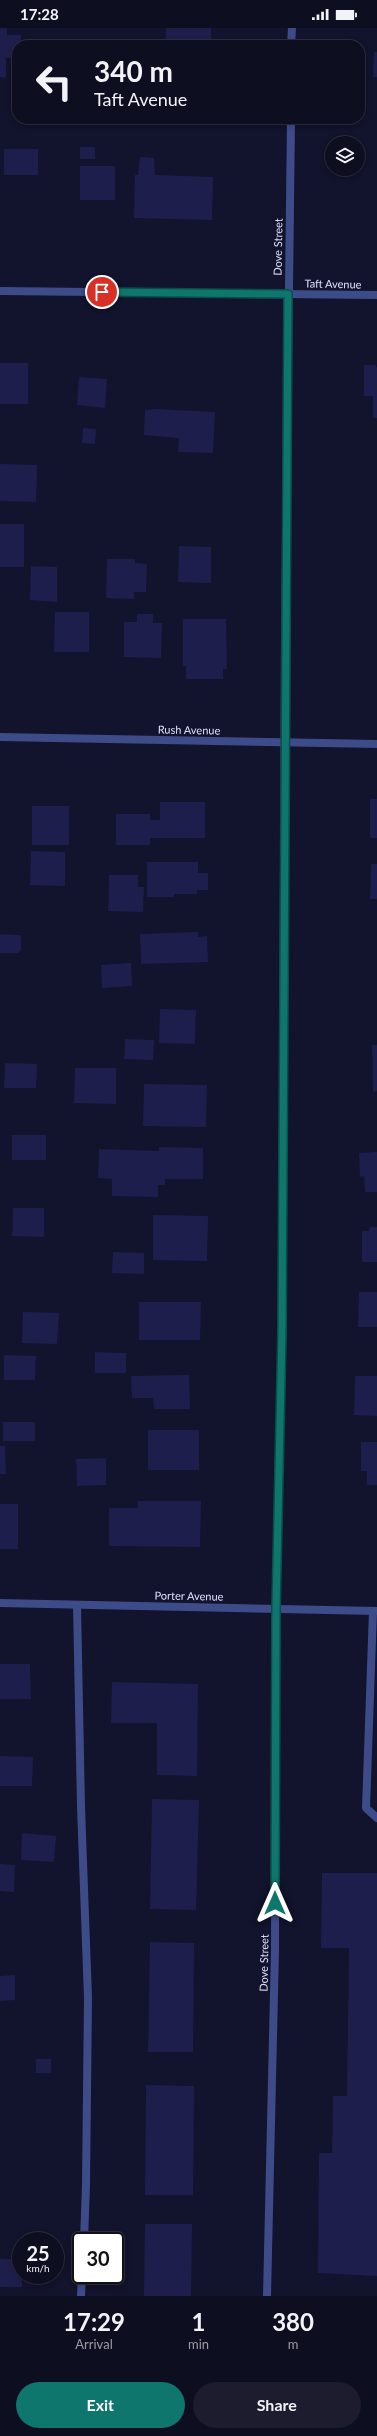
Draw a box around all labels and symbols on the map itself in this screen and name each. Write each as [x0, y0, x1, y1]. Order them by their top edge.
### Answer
street label: Dove Street [270, 218, 285, 276]
pin [85, 275, 119, 309]
street label: Taft Avenue [304, 277, 362, 290]
street label: Rush Avenue [158, 722, 221, 737]
street label: Porter Avenue [154, 1588, 224, 1603]
position arrow [254, 1882, 296, 1924]
street label: Dove Street [256, 1934, 271, 1992]
speed limit sign: 30 [72, 2232, 124, 2284]

